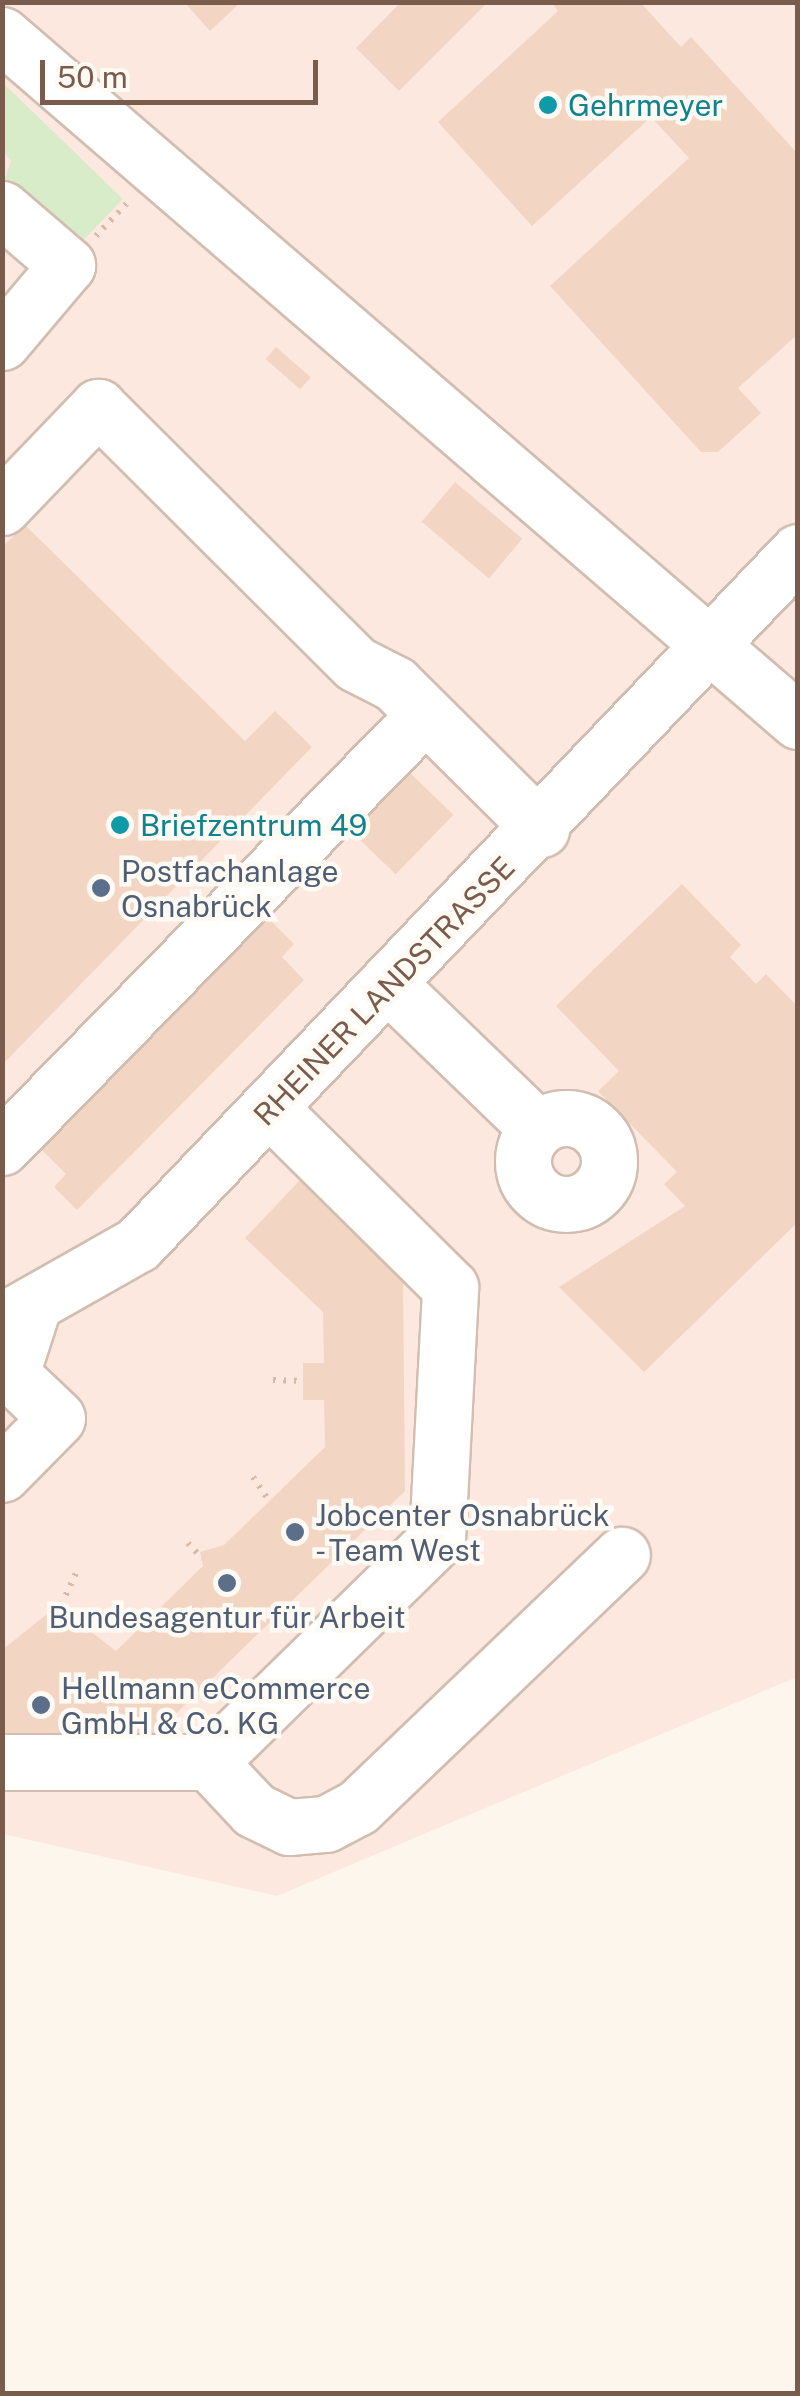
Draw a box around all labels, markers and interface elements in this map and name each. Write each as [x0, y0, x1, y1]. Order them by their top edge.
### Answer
scale bar [45, 40, 322, 102]
text: 50 m [57, 59, 128, 95]
place label: Gehrmeyer [568, 87, 723, 123]
marker: Gehrmeyer [537, 94, 559, 116]
place label: Briefzentrum 49 [140, 807, 367, 843]
marker: Briefzentrum 49 [109, 814, 131, 836]
street label: RHEINER LANDSTRASSE [246, 849, 522, 1133]
place label: Postfachanlage Osnabrück [121, 853, 339, 924]
marker: Postfachanlage Osnabrück [90, 877, 112, 899]
place label: Jobcenter Osnabrück - Team West [315, 1497, 610, 1568]
marker: Jobcenter Osnabrück - Team West [284, 1521, 306, 1543]
marker: Bundesagentur für Arbeit [216, 1572, 238, 1594]
place label: Bundesagentur für Arbeit [48, 1599, 406, 1635]
place label: Hellmann eCommerce GmbH & Co. KG [61, 1670, 371, 1740]
marker: Hellmann eCommerce GmbH & Co. KG [30, 1694, 52, 1716]

